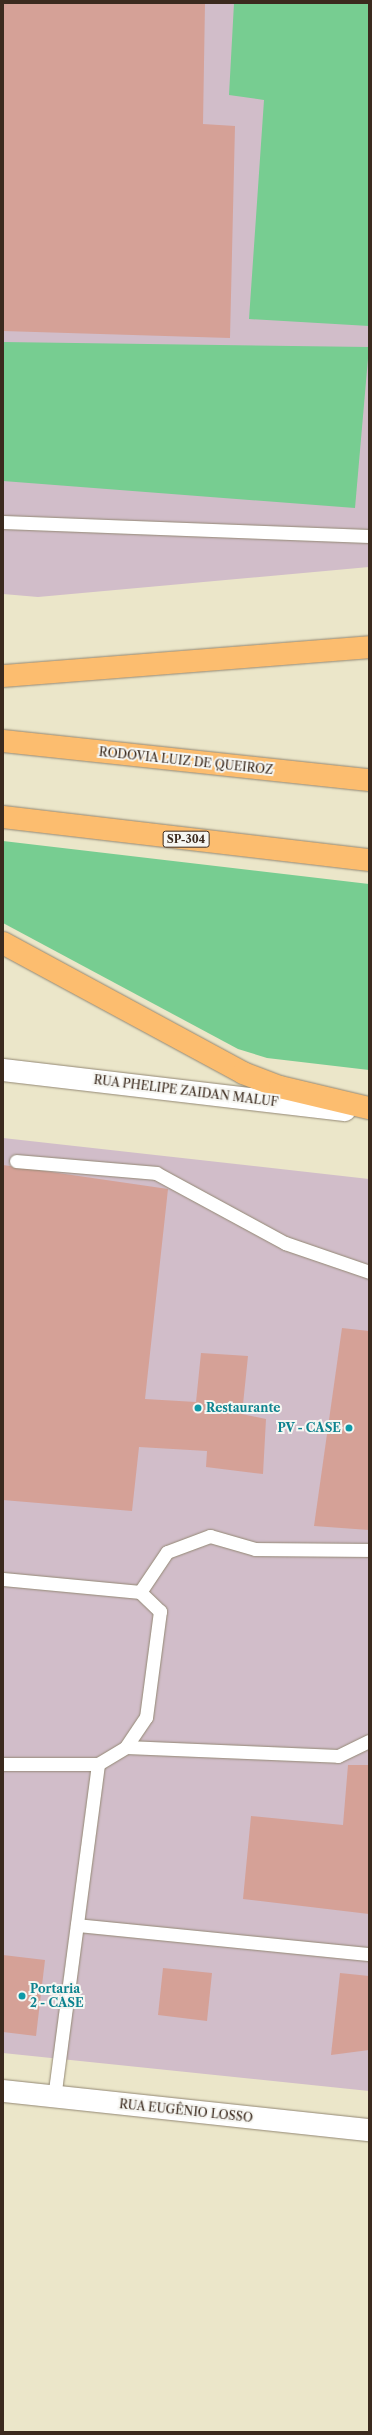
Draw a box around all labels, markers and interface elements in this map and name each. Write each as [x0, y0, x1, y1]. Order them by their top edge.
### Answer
street label: RODOVIA LUIZ DE QUEIROZ [98, 745, 274, 777]
road number: SP-304 [162, 830, 210, 848]
street label: RUA PHELIPE ZAIDAN MALUF [93, 1073, 279, 1109]
place label: Restaurante [206, 1401, 280, 1415]
marker: Restaurante [193, 1403, 203, 1413]
place label: PV - CASE [277, 1421, 341, 1435]
marker: PV - CASE [344, 1423, 354, 1433]
place label: Portaria 2 - CASE [30, 1982, 84, 2010]
marker: Portaria 2 - CASE [17, 1991, 27, 2001]
street label: RUA EUGÊNIO LOSSO [118, 2097, 254, 2125]

